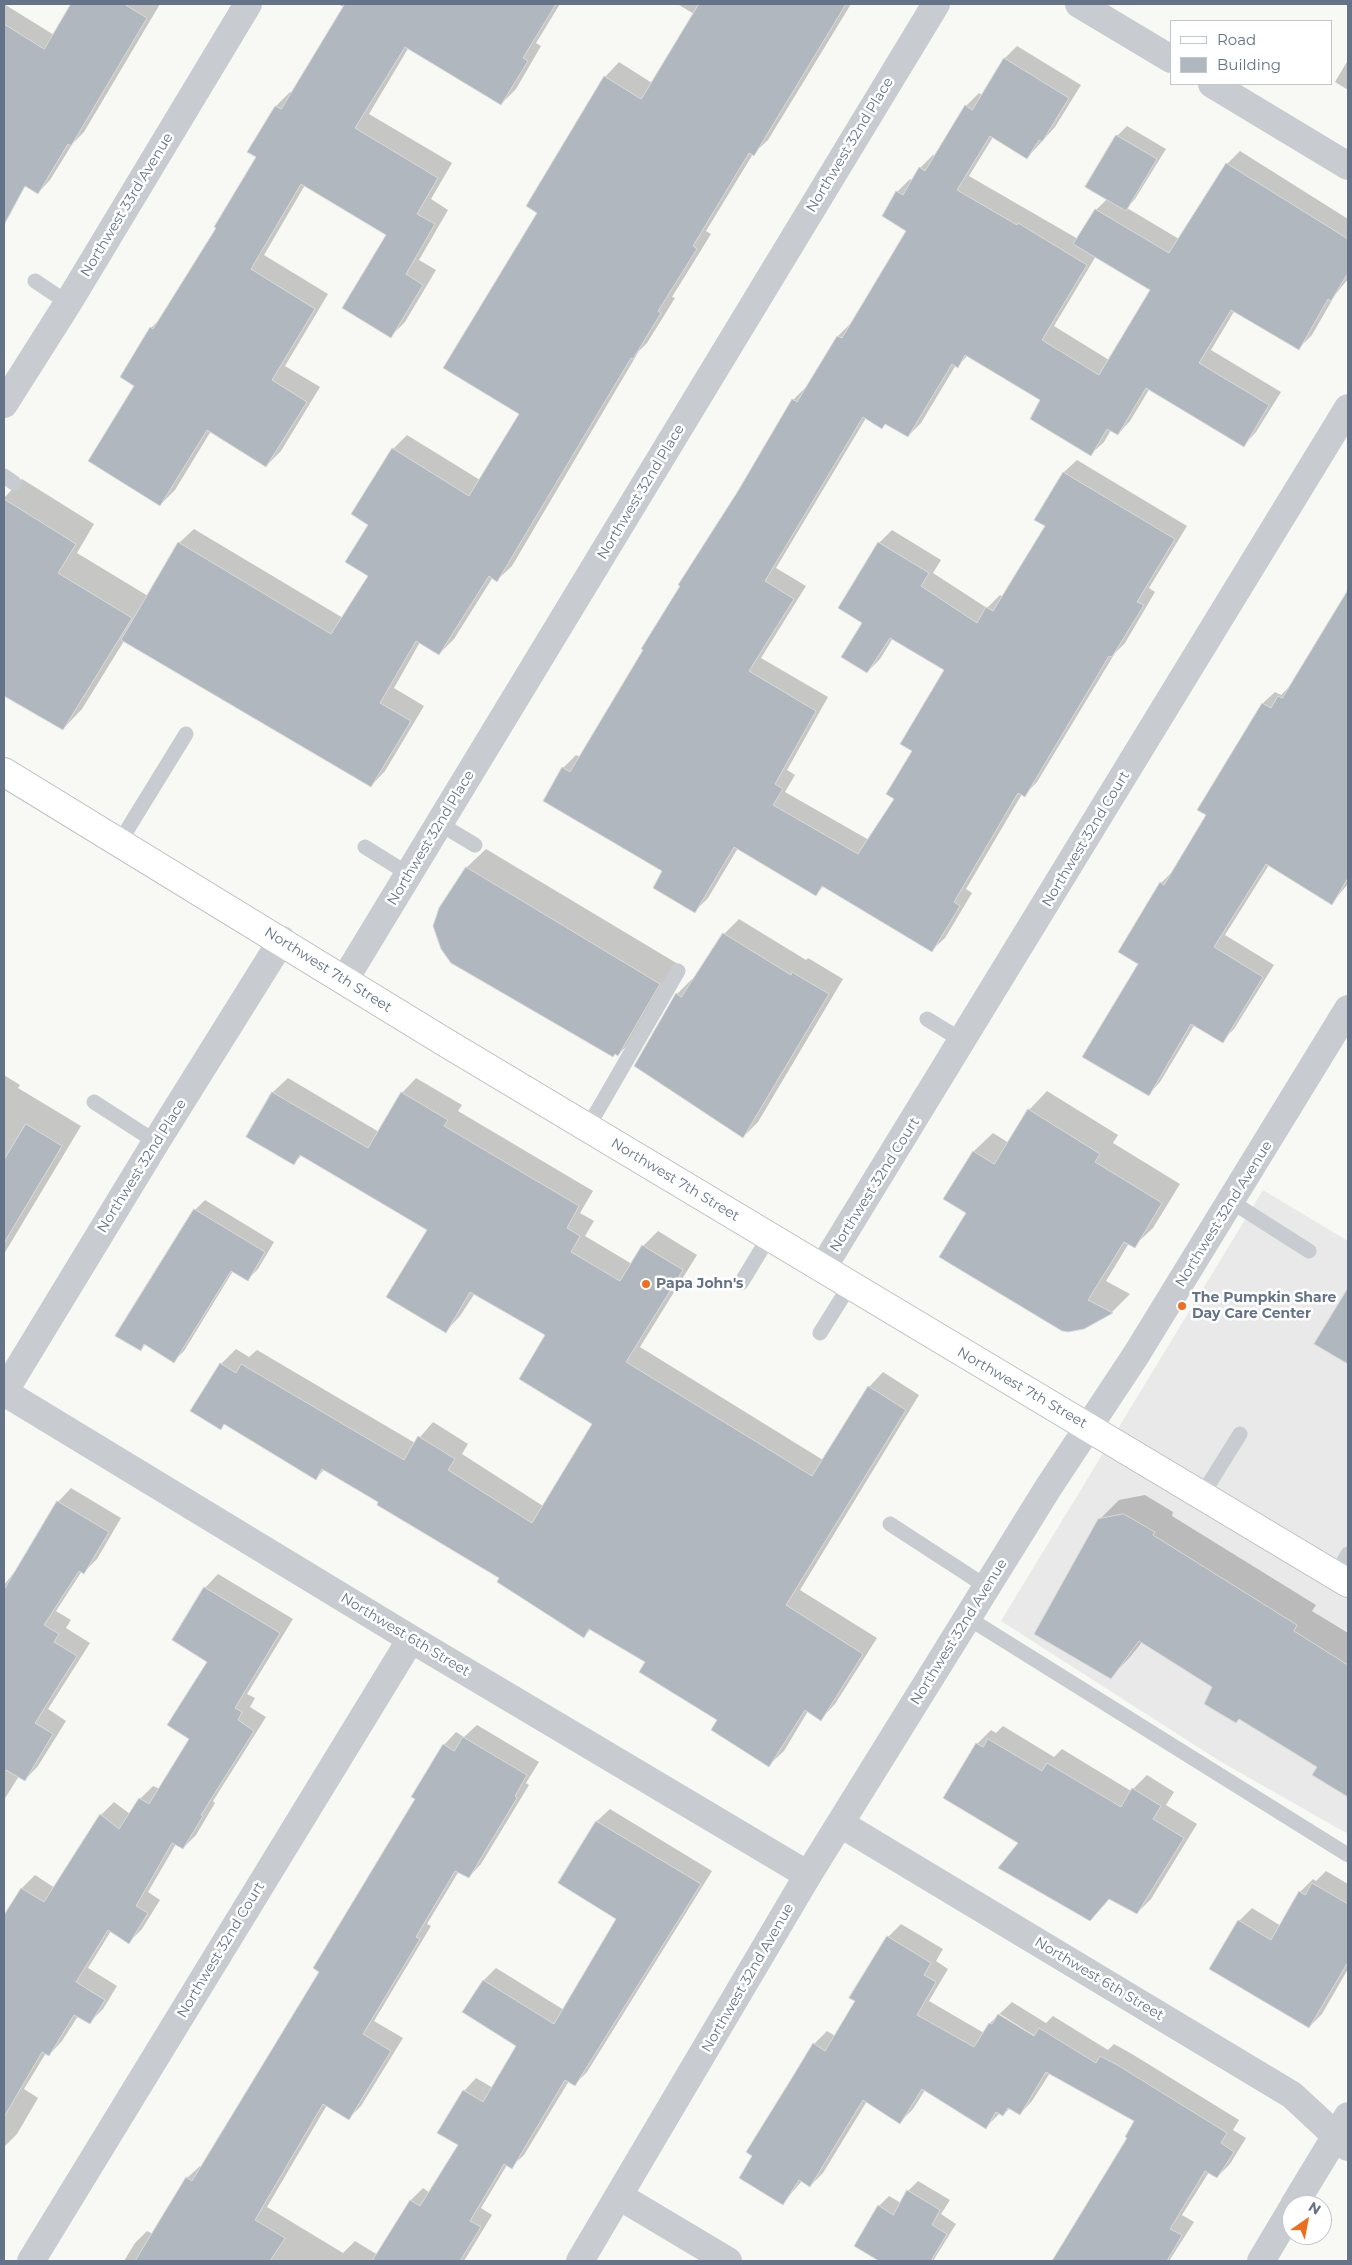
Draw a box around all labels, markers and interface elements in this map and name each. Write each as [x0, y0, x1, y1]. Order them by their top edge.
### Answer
legend [1170, 20, 1332, 85]
text: Road [1217, 30, 1256, 49]
text: Building [1217, 55, 1281, 74]
street label: Northwest 32nd Place [803, 74, 897, 216]
street label: Northwest 33rd Avenue [77, 130, 177, 280]
street label: Northwest 32nd Place [594, 421, 688, 563]
street label: Northwest 32nd Place [384, 767, 478, 909]
street label: Northwest 32nd Court [1039, 768, 1133, 910]
street label: Northwest 7th Street [261, 924, 395, 1016]
street label: Northwest 32nd Place [94, 1096, 190, 1236]
street label: Northwest 32nd Court [827, 1115, 923, 1255]
street label: Northwest 7th Street [608, 1135, 742, 1225]
street label: Northwest 32nd Avenue [1172, 1138, 1276, 1290]
place label: Papa John's [656, 1276, 744, 1292]
marker: Papa John's [640, 1278, 652, 1290]
place label: The Pumpkin Share Day Care Center [1192, 1290, 1336, 1322]
marker: The Pumpkin Share Day Care Center [1176, 1300, 1188, 1312]
street label: Northwest 7th Street [954, 1344, 1090, 1432]
street label: Northwest 32nd Avenue [907, 1556, 1011, 1708]
street label: Northwest 6th Street [338, 1590, 472, 1680]
street label: Northwest 32nd Court [174, 1879, 268, 2021]
street label: Northwest 32nd Avenue [698, 1901, 798, 2055]
street label: Northwest 6th Street [1032, 1934, 1166, 2024]
north arrow [1282, 2195, 1332, 2245]
text: N [1305, 2198, 1324, 2219]

